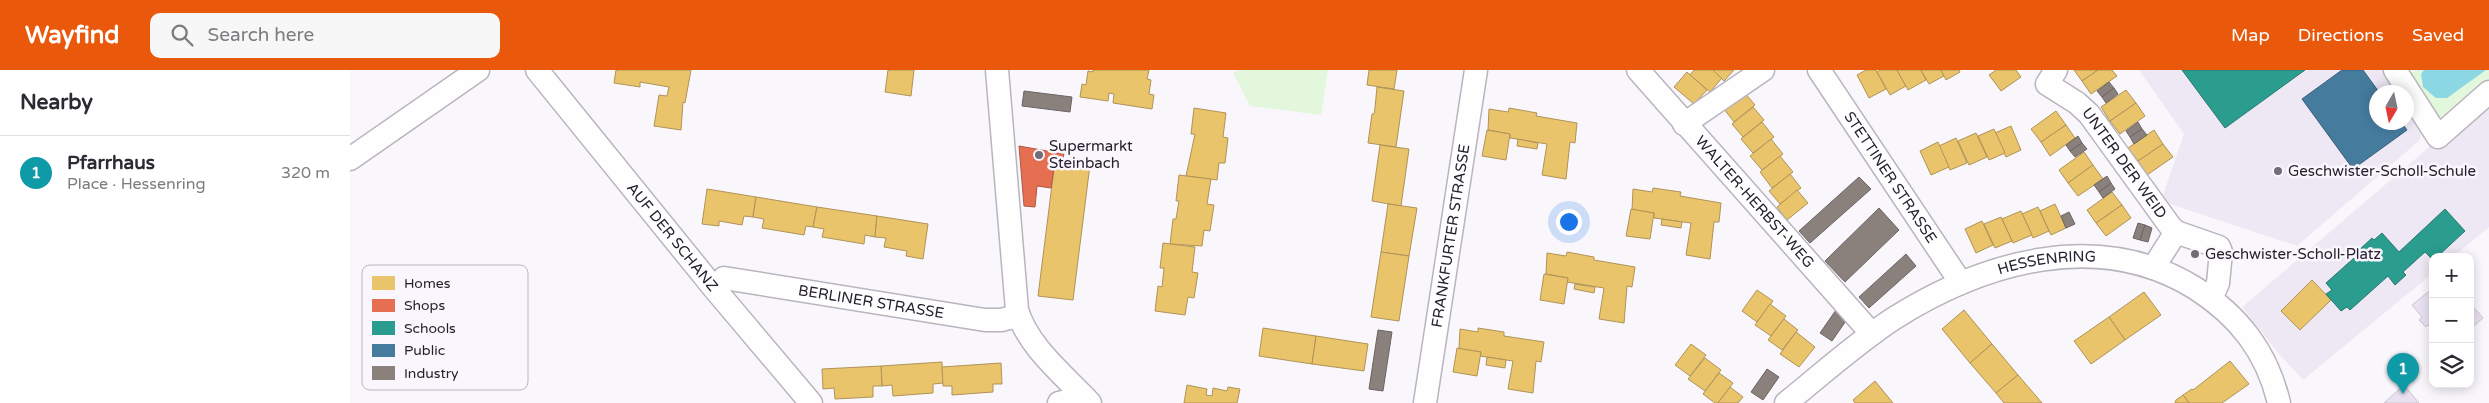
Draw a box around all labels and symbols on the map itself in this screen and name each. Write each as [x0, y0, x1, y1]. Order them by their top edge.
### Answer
north arrow [2369, 85, 2414, 130]
street label: UNTER DER WEID [2078, 104, 2171, 222]
street label: STETTINER STRASSE [1840, 108, 1941, 246]
street label: WALTER-HERBST-WEG [1691, 132, 1818, 271]
place label: Supermarkt Steinbach [1049, 137, 1133, 172]
street label: FRANKFURTER STRASSE [1428, 143, 1474, 329]
marker: Supermarkt Steinbach [1033, 149, 1045, 161]
place label: Geschwister-Scholl-Schule [2288, 162, 2476, 180]
marker: Geschwister-Scholl-Schule [2272, 165, 2284, 177]
street label: AUF DER SCHANZ [623, 179, 722, 295]
your location [1556, 209, 1582, 235]
place label: Geschwister-Scholl-Platz [2205, 245, 2381, 263]
street label: HESSENRING [1995, 247, 2096, 278]
marker: Geschwister-Scholl-Platz [2189, 248, 2201, 260]
legend [362, 265, 528, 390]
text: Homes [404, 275, 451, 292]
street label: BERLINER STRASSE [797, 281, 945, 322]
text: Shops [404, 297, 445, 314]
text: Schools [404, 320, 456, 337]
text: Public [404, 342, 445, 359]
pin: 1 [2387, 353, 2419, 394]
text: Industry [404, 365, 459, 382]

